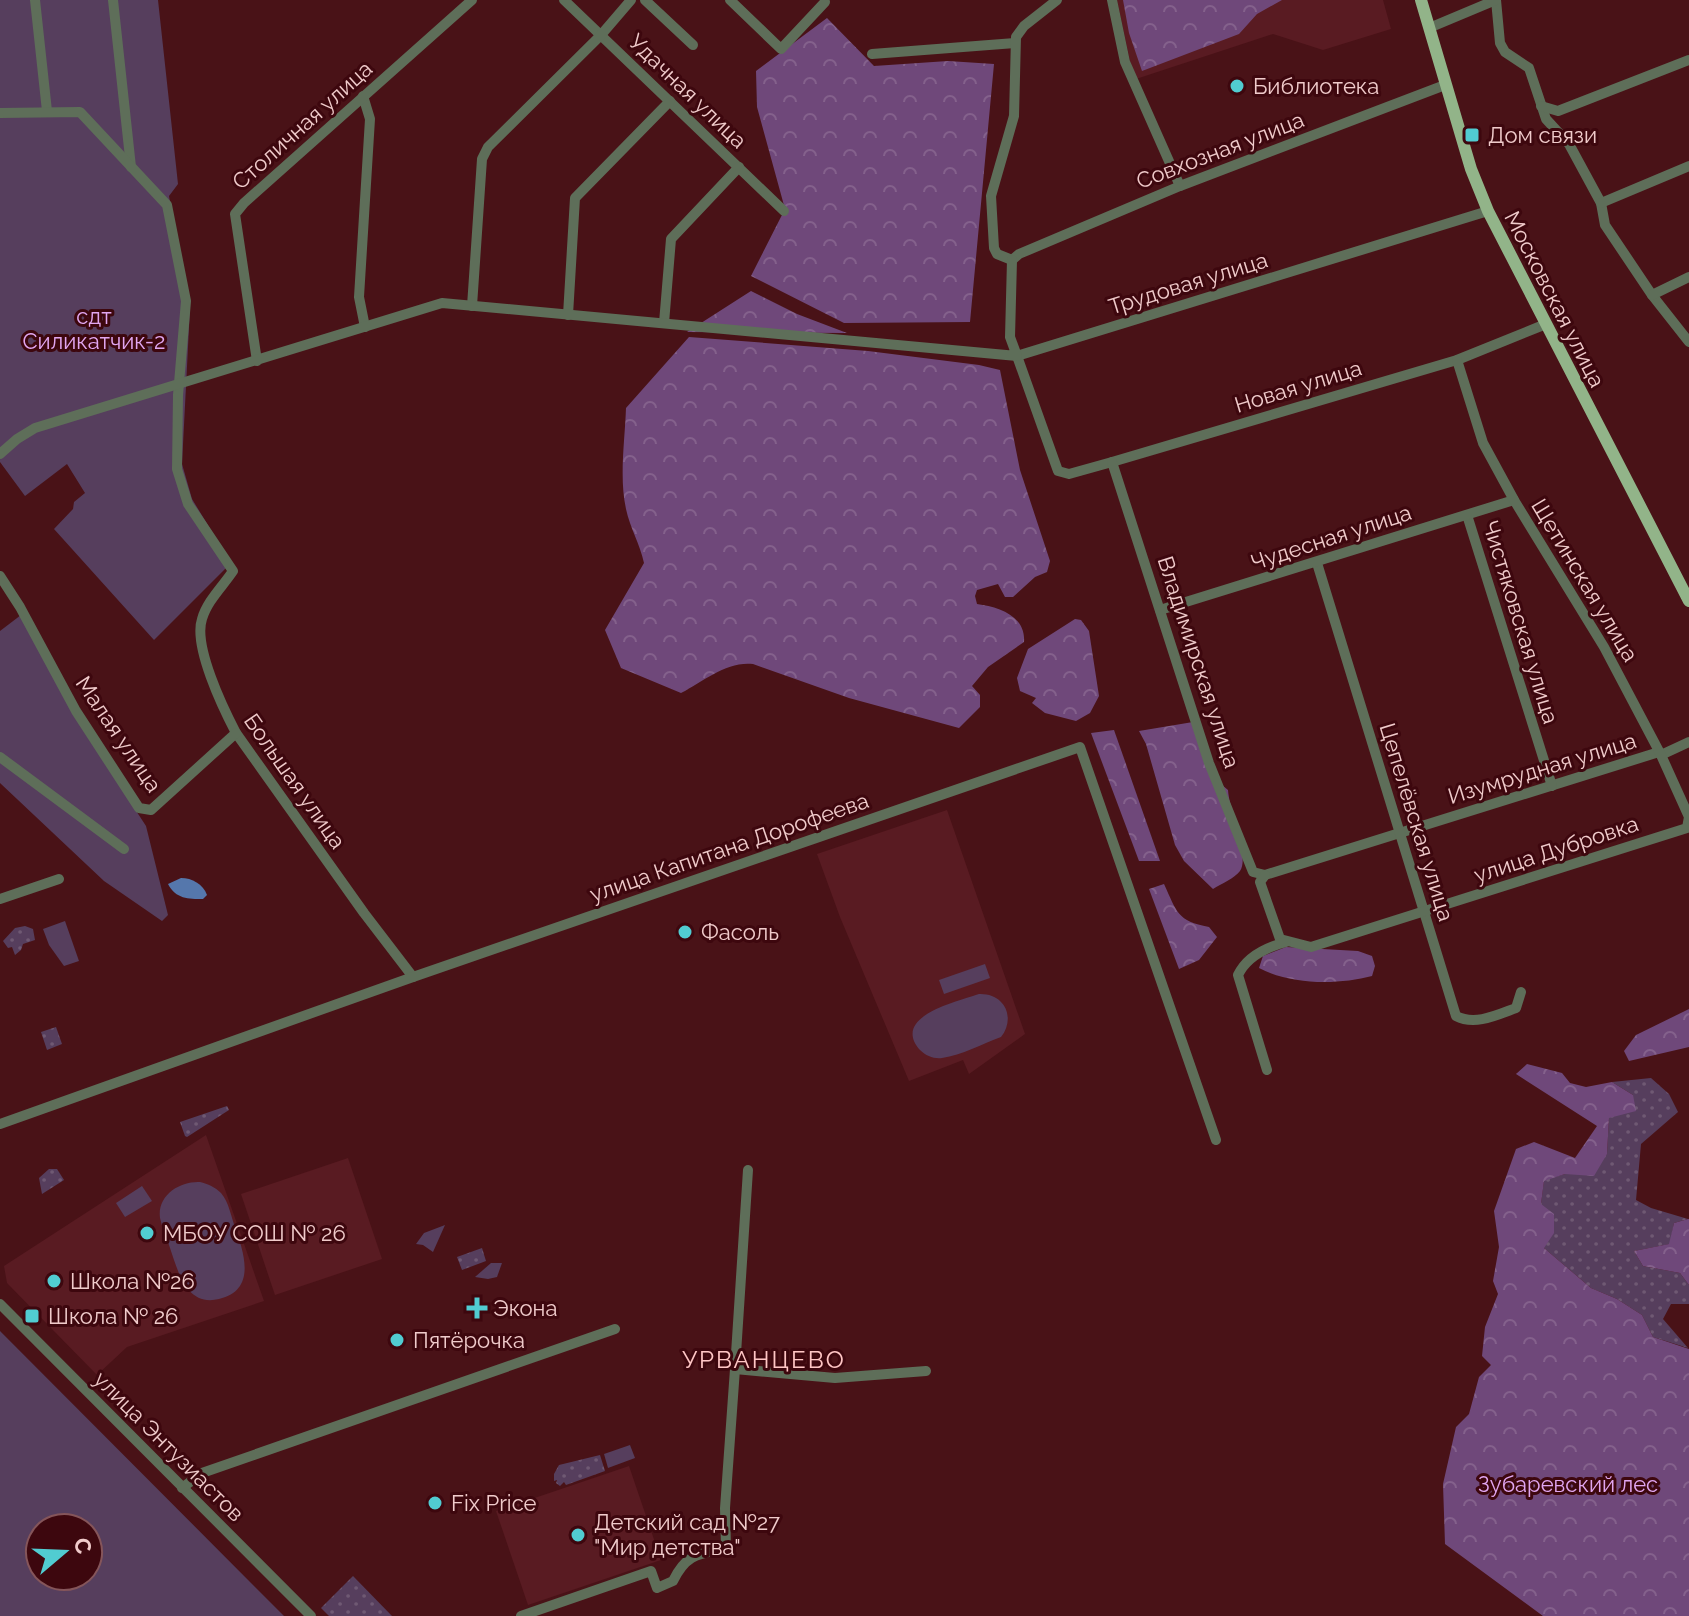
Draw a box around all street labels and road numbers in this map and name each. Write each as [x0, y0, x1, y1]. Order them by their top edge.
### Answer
street label: Удачная улица [624, 28, 752, 154]
street label: Столичная улица [227, 55, 377, 195]
street label: Совхозная улица [1132, 106, 1308, 194]
street label: Московская улица [1499, 207, 1611, 391]
street label: Трудовая улица [1105, 246, 1271, 320]
street label: Новая улица [1231, 354, 1365, 418]
street label: Щетинская улица [1526, 494, 1644, 666]
street label: Чудесная улица [1247, 499, 1415, 575]
street label: Чистяковская улица [1478, 517, 1564, 727]
street label: Владимирская улица [1152, 553, 1246, 771]
street label: Малая улица [71, 671, 167, 797]
street label: Большая улица [239, 708, 351, 854]
street label: Цепелёвская улица [1374, 720, 1460, 924]
street label: Изумрудная улица [1445, 727, 1639, 809]
street label: улица Капитана Дорофеева [586, 787, 872, 907]
street label: улица Дубровка [1470, 810, 1642, 888]
street label: улица Энтузиастов [89, 1366, 249, 1526]

